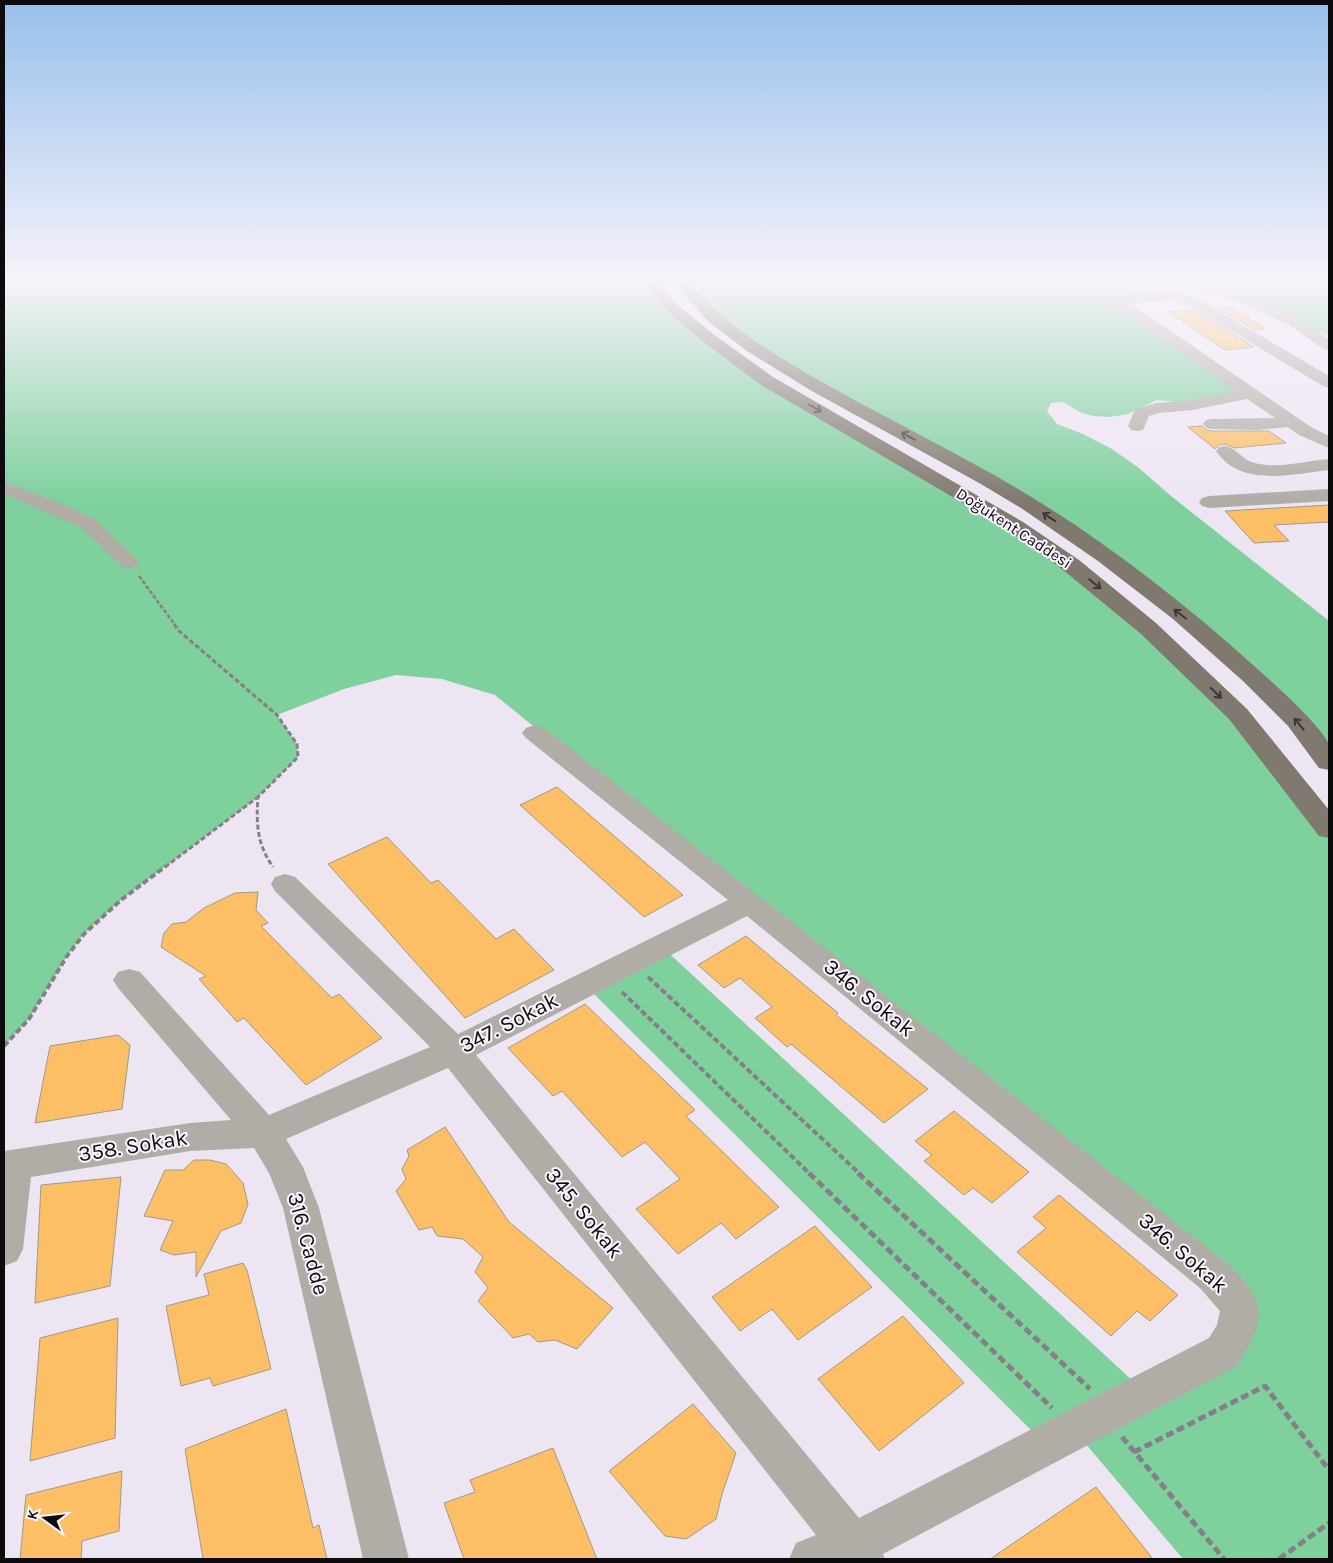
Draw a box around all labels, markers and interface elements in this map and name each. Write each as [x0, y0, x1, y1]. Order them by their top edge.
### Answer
one-way arrow [807, 404, 821, 414]
one-way arrow [901, 431, 916, 440]
street label: Doğukent Caddesi [953, 484, 1075, 572]
one-way arrow [1042, 512, 1056, 522]
one-way arrow [1088, 579, 1101, 590]
one-way arrow [1174, 608, 1187, 619]
one-way arrow [1209, 687, 1222, 699]
one-way arrow [1293, 718, 1304, 731]
street label: 346. Sokak [818, 954, 920, 1042]
street label: 347. Sokak [455, 987, 563, 1059]
street label: 358. Sokak [76, 1125, 190, 1167]
street label: 345. Sokak [540, 1162, 628, 1264]
street label: 316. Cadde [282, 1190, 334, 1298]
street label: 346. Sokak [1133, 1207, 1233, 1299]
north arrow [20, 1493, 70, 1543]
text: K [24, 1507, 43, 1521]

